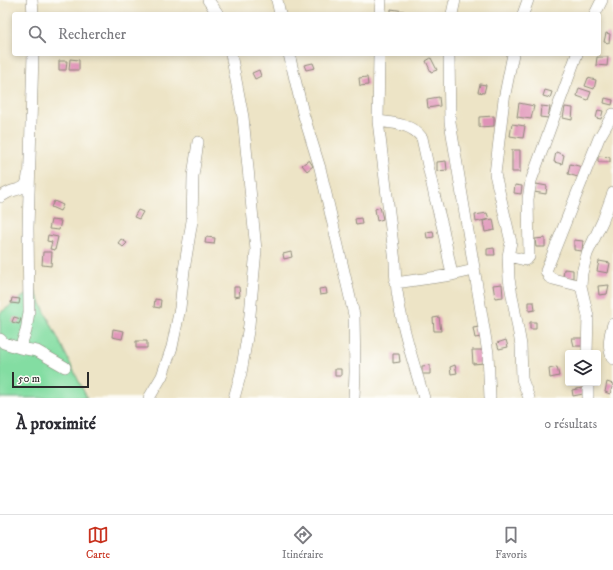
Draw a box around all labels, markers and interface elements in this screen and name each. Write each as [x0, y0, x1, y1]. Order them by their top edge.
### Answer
search box [12, 12, 601, 56]
icon: search [26, 23, 48, 45]
text: Rechercher [58, 25, 126, 44]
map controls [565, 350, 601, 386]
button: layers [565, 350, 601, 386]
scale bar [12, 370, 89, 389]
text: 50 m [18, 372, 40, 386]
text: À proximité [16, 413, 96, 435]
text: 0 résultats [544, 416, 597, 432]
tab: Carte [86, 524, 110, 562]
tab: Itinéraire [282, 524, 323, 562]
tab: Favoris [495, 524, 527, 562]

